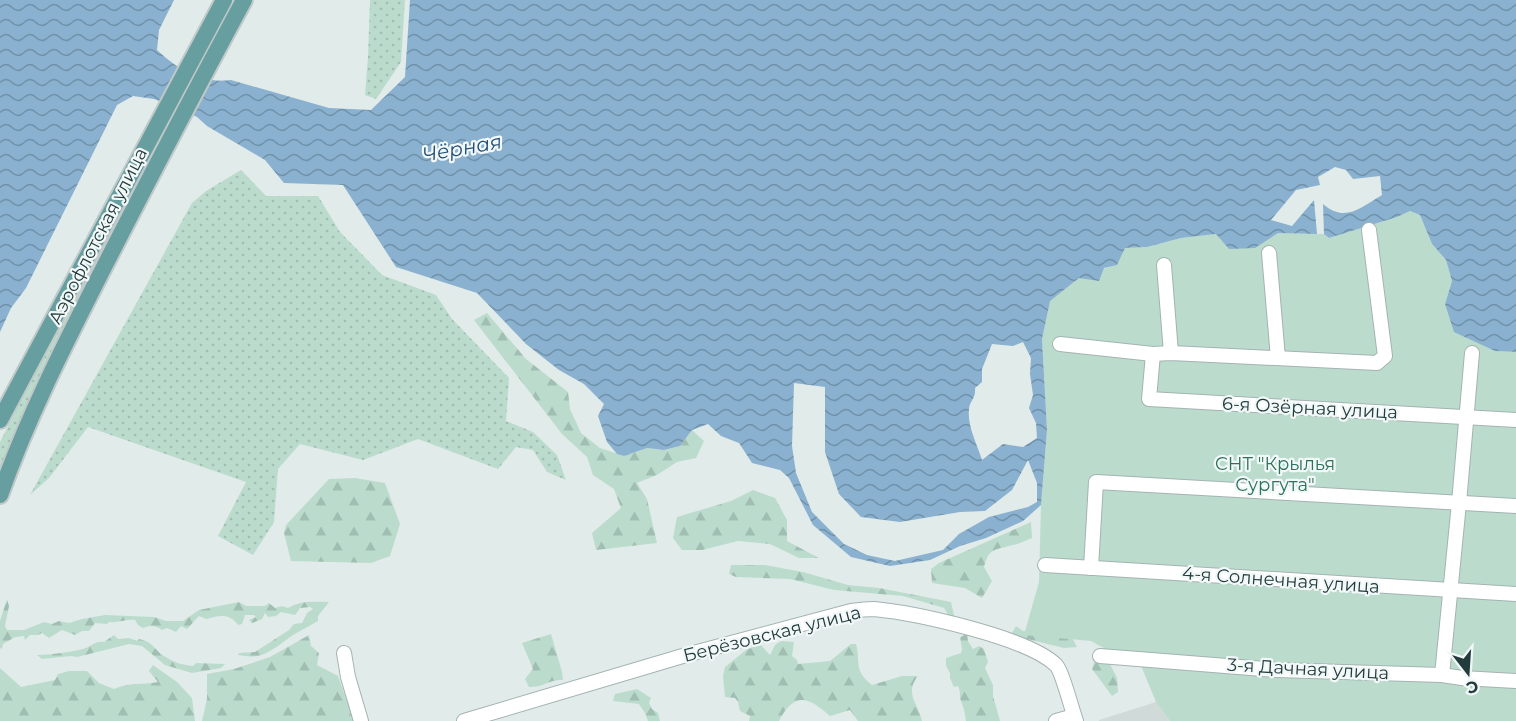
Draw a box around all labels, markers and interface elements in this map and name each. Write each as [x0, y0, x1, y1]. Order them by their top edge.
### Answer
water label: Чёрная [420, 129, 504, 167]
street label: Аэрофлотская улица [44, 144, 152, 328]
street label: 6-я Озёрная улица [1222, 392, 1398, 424]
park label: CНТ "Крылья Сургута" [1215, 453, 1335, 496]
street label: 4-я Солнечная улица [1181, 562, 1381, 598]
street label: Берёзовская улица [681, 601, 863, 667]
north arrow [1438, 643, 1498, 703]
street label: 3-я Дачная улица [1226, 654, 1390, 684]
text: С [1464, 676, 1481, 698]

